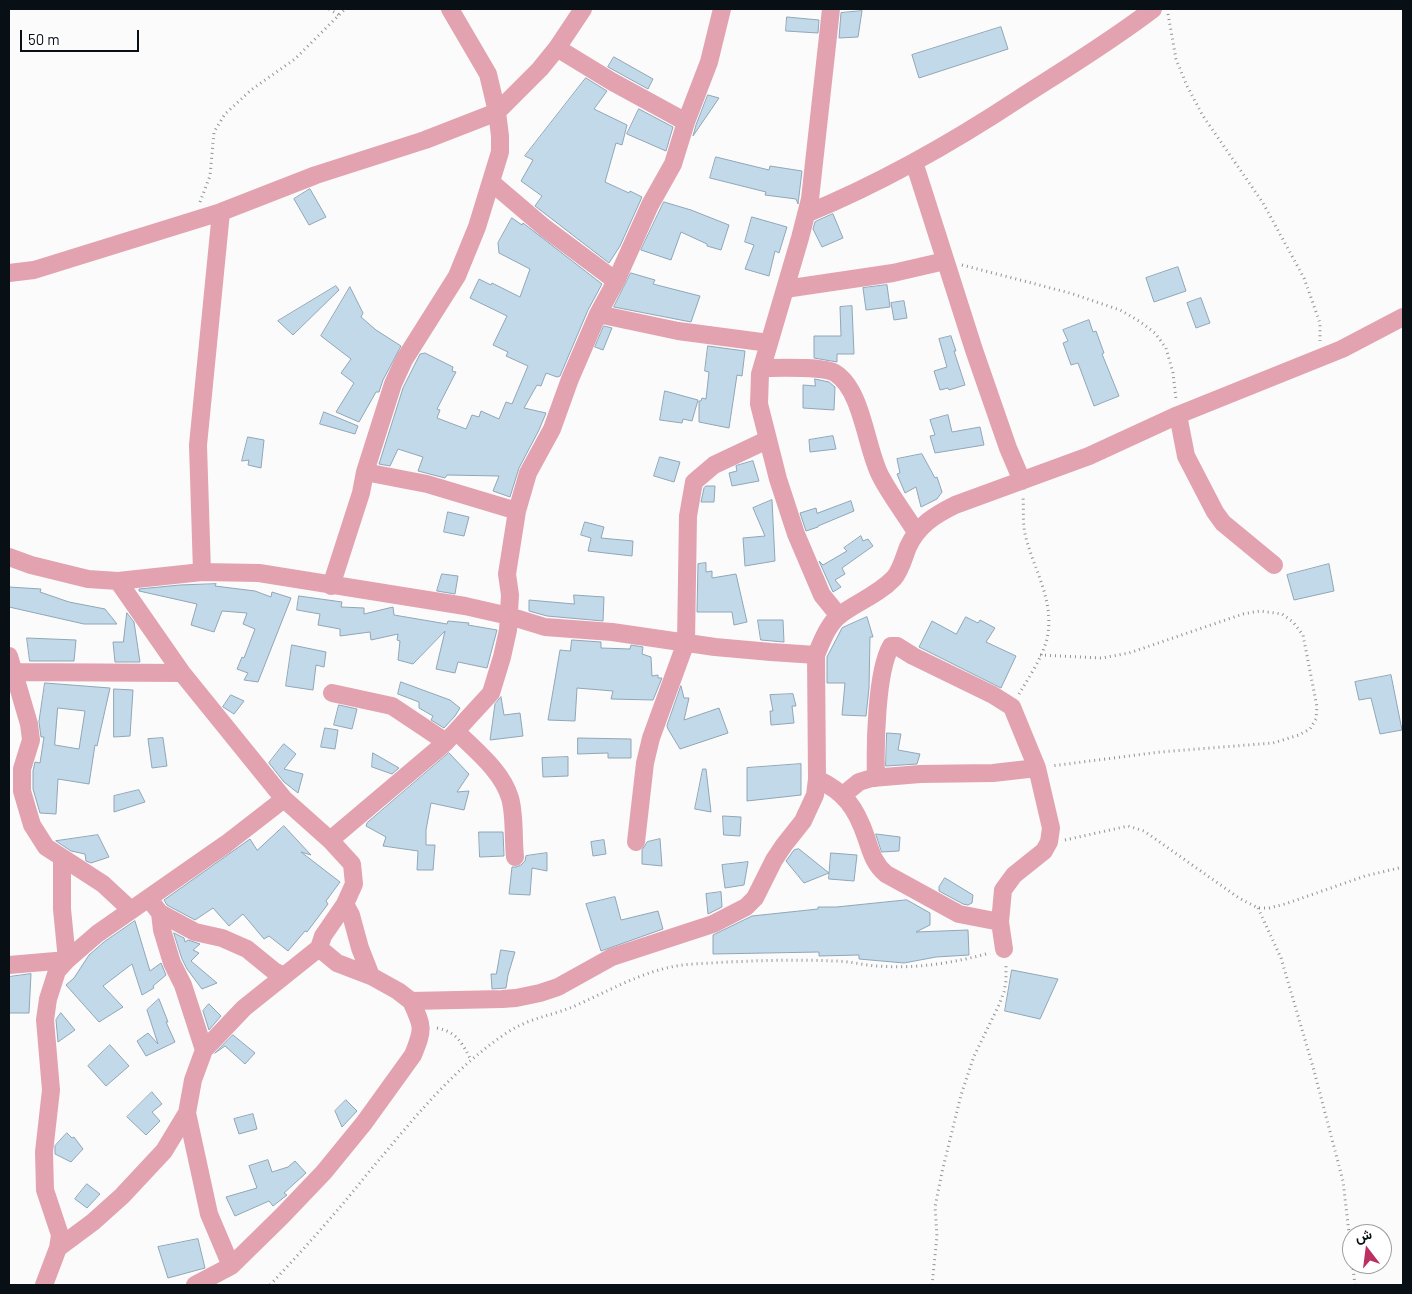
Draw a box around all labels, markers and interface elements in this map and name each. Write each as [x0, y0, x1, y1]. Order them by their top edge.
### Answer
scale bar [22, 20, 141, 52]
text: 50 m [28, 30, 60, 48]
north arrow [1342, 1224, 1392, 1274]
text: ش [1353, 1225, 1374, 1245]

